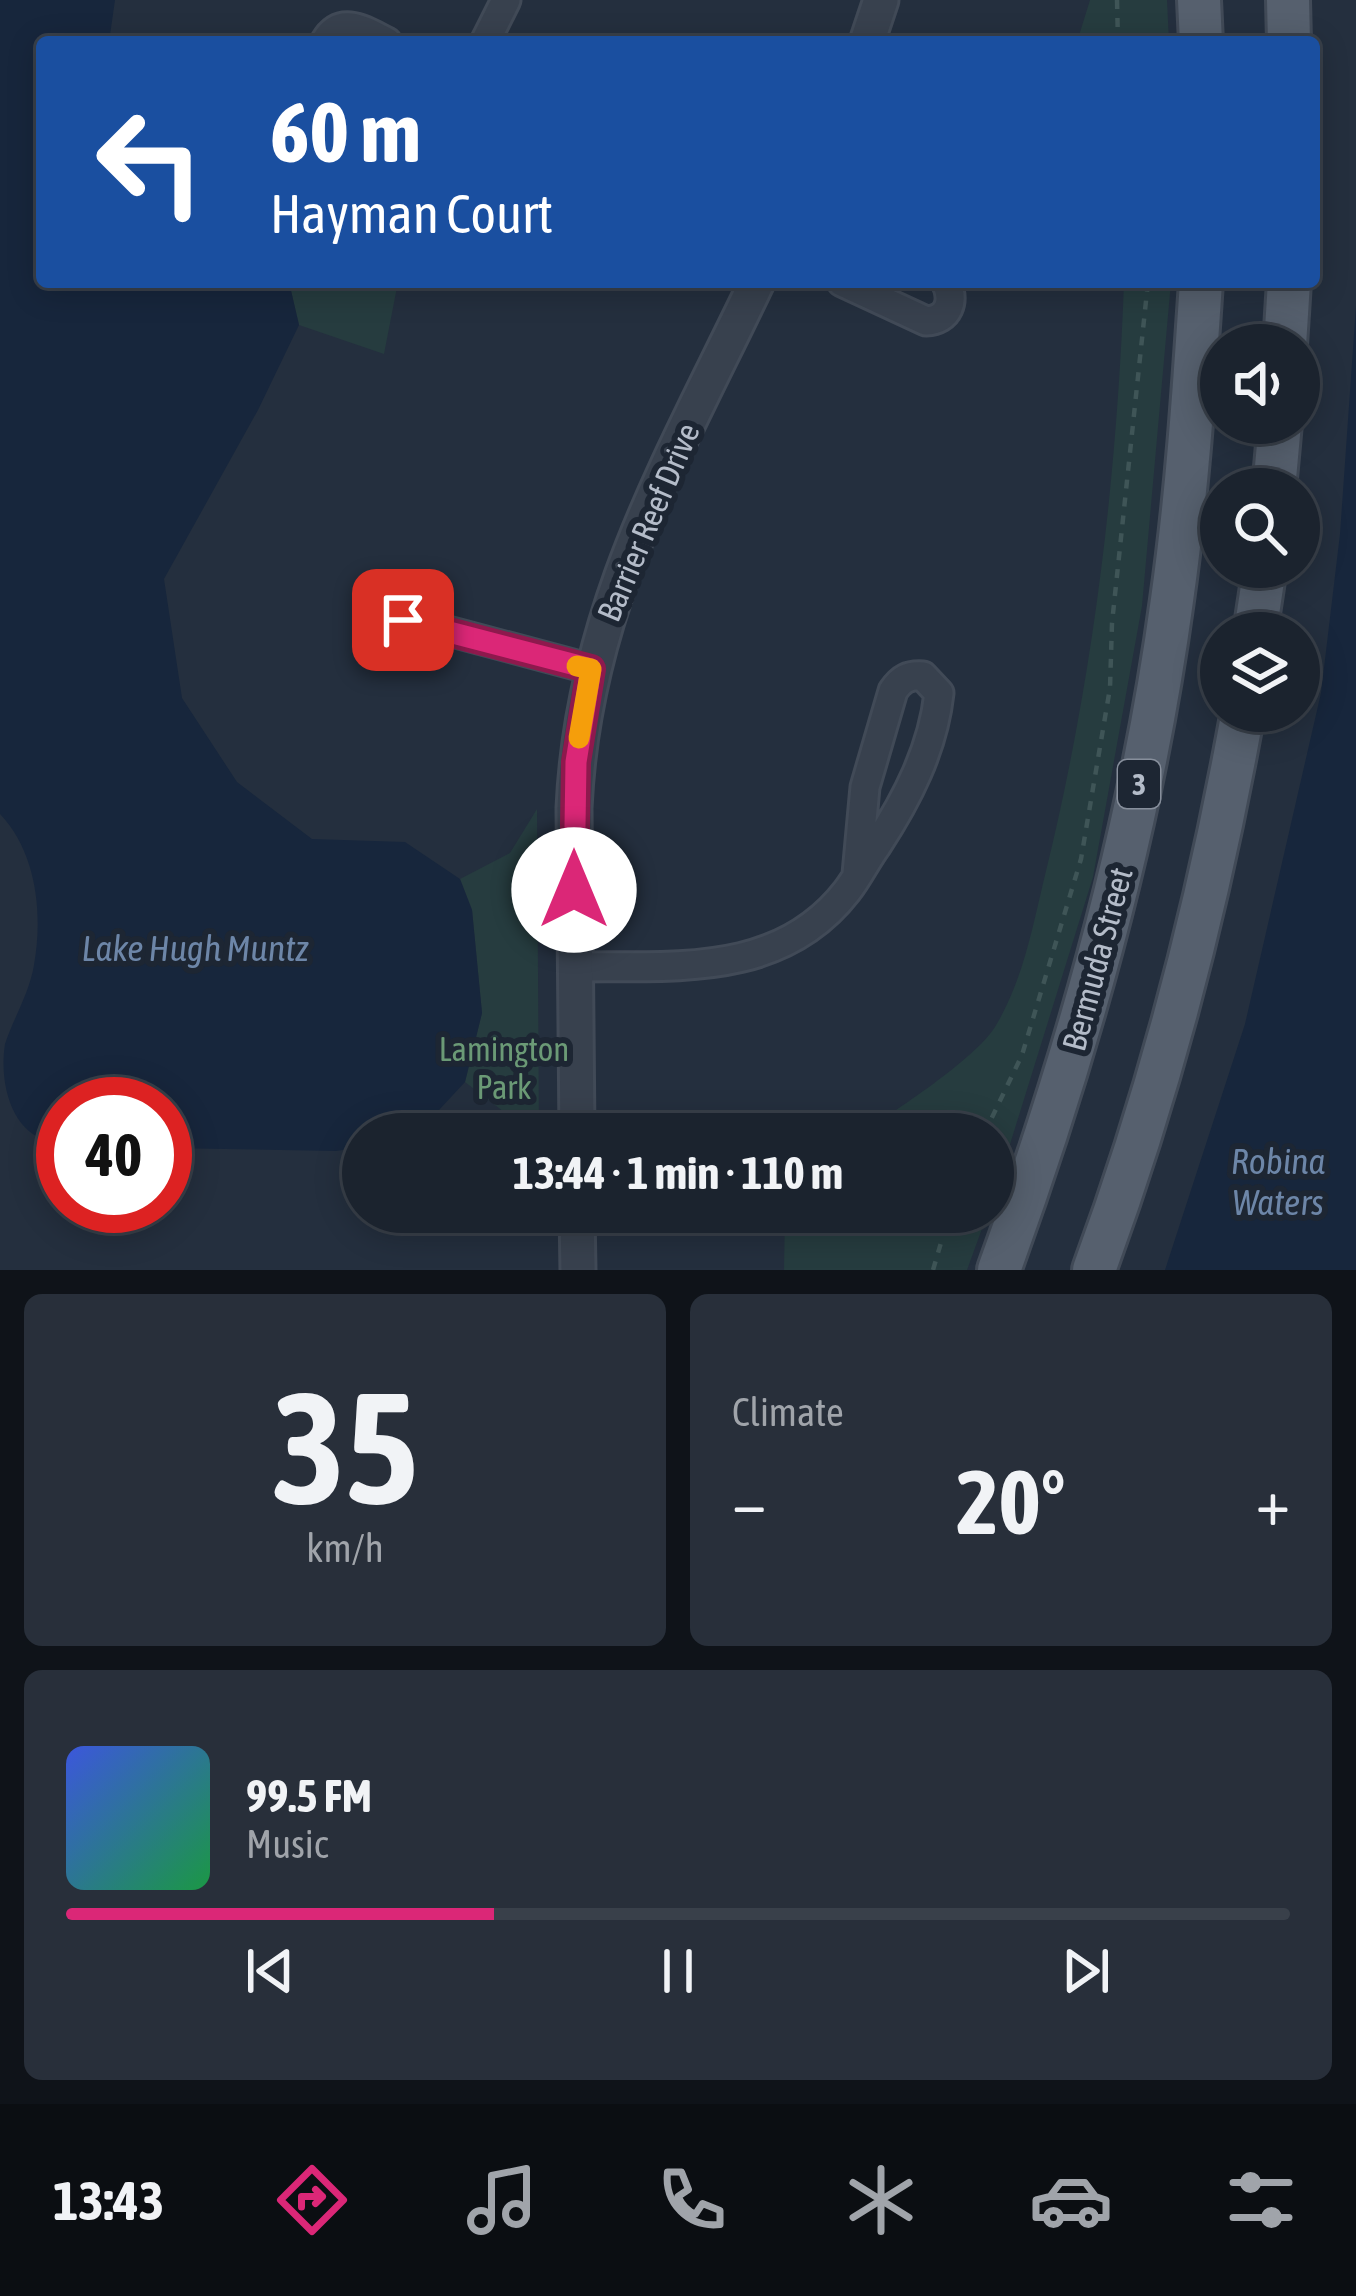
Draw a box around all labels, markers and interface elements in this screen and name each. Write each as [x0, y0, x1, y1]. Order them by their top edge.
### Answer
icon: left [72, 84, 228, 240]
text: 60 m [270, 84, 421, 180]
text: Hayman Court [270, 183, 553, 244]
map controls [1200, 324, 1320, 732]
button: sound [1200, 324, 1320, 444]
street label: Barrier Reef Drive [589, 417, 707, 627]
button: search [1200, 468, 1320, 588]
pin [352, 569, 454, 671]
icon: arrive [370, 587, 436, 653]
button: layers [1200, 612, 1320, 732]
road number: 3 [1118, 760, 1160, 808]
position arrow [511, 827, 637, 953]
street label: Bermuda Street [1054, 863, 1140, 1055]
water label: Lake Hugh Muntz [81, 927, 310, 969]
park label: Lamington Park [439, 1030, 569, 1106]
speed limit sign: 40 [36, 1077, 192, 1233]
water label: Robina Waters [1231, 1140, 1325, 1223]
text: 13:44 · 1 min · 110 m [513, 1147, 843, 1199]
text: 35 [272, 1358, 418, 1537]
text: Climate [732, 1390, 844, 1434]
text: 20° [956, 1450, 1066, 1553]
text: − [732, 1463, 766, 1539]
text: + [1256, 1463, 1290, 1539]
text: km/h [306, 1526, 384, 1570]
text: 99.5 FM [246, 1770, 372, 1822]
text: Music [246, 1822, 328, 1866]
icon: previous [237, 1938, 303, 2004]
icon: pause [645, 1938, 711, 2004]
icon: next [1053, 1938, 1119, 2004]
icon: directions [270, 2158, 354, 2242]
icon: music [460, 2158, 544, 2242]
icon: phone [650, 2158, 734, 2242]
icon: climate [839, 2158, 923, 2242]
icon: car [1029, 2158, 1113, 2242]
icon: filters [1219, 2158, 1303, 2242]
text: 13:43 [53, 2170, 164, 2231]

